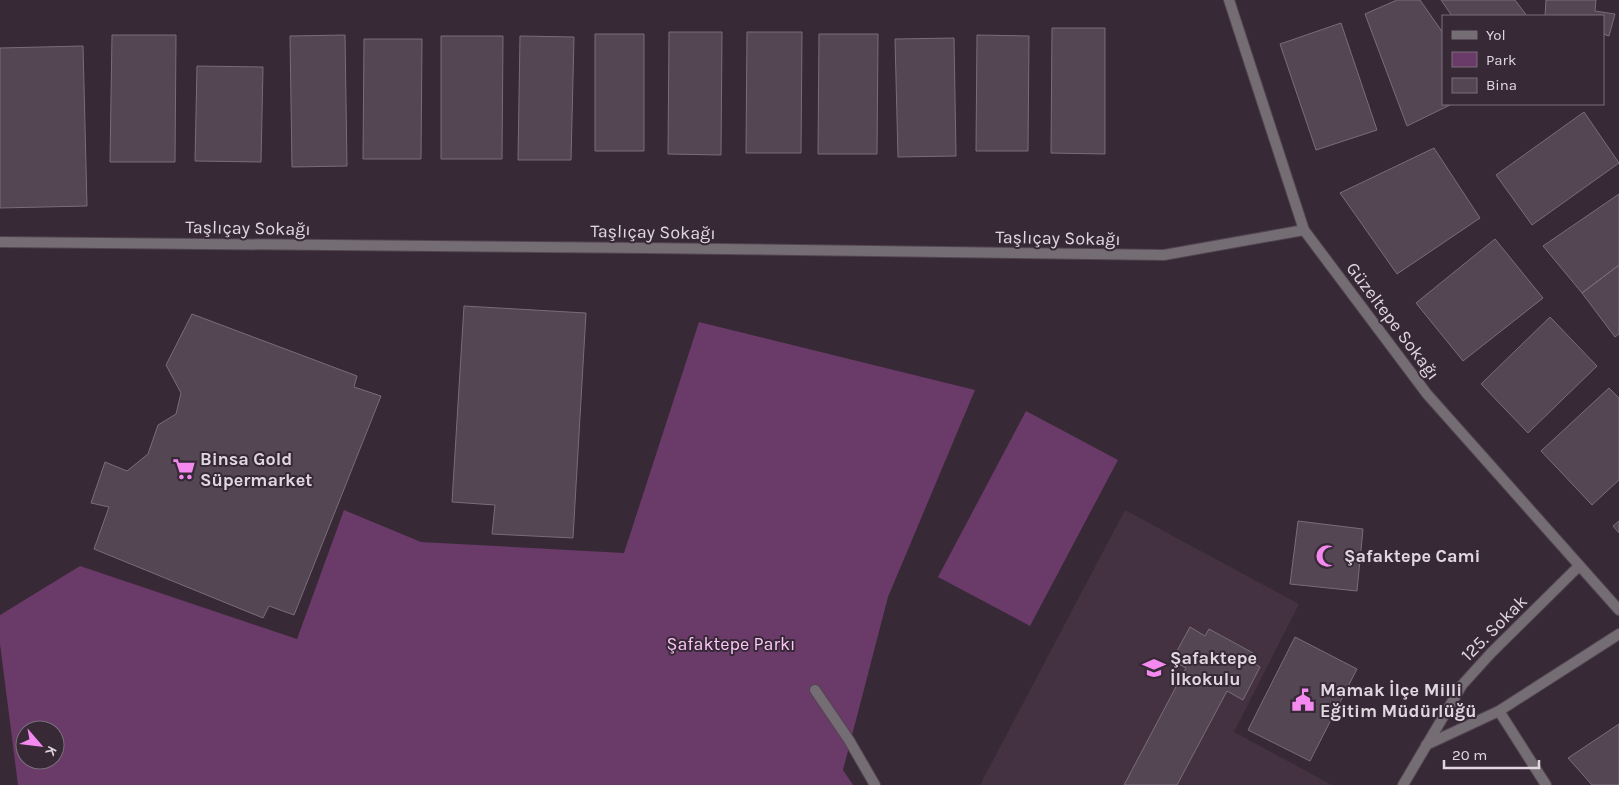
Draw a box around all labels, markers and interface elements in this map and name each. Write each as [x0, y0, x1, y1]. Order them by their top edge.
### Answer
legend [1442, 15, 1604, 105]
text: Yol [1486, 26, 1506, 44]
text: Park [1486, 51, 1516, 69]
text: Bina [1486, 76, 1517, 94]
street label: Taşlıçay Sokağı [185, 216, 311, 240]
street label: Taşlıçay Sokağı [590, 220, 716, 244]
street label: Taşlıçay Sokağı [995, 226, 1121, 250]
street label: Güzeltepe Sokağı [1342, 258, 1444, 384]
place label: Binsa Gold Süpermarket [200, 448, 312, 491]
supermarket icon: Binsa Gold Süpermarket [171, 456, 197, 482]
mosque icon: Şafaktepe Cami [1314, 543, 1340, 569]
place label: Şafaktepe Cami [1344, 545, 1480, 567]
street label: 125. Sokak [1456, 590, 1532, 666]
park label: Şafaktepe Parkı [667, 633, 795, 655]
place label: Şafaktepe İlkokulu [1170, 647, 1257, 690]
school or university icon: Şafaktepe İlkokulu [1141, 655, 1167, 681]
place label: Mamak İlçe Milli Eğitim Müdürlüğü [1320, 679, 1477, 722]
public building icon: Mamak İlçe Milli Eğitim Müdürlüğü [1290, 687, 1316, 713]
north arrow [15, 720, 65, 770]
scale bar [1444, 738, 1539, 770]
text: K [41, 743, 61, 760]
text: 20 m [1452, 746, 1487, 764]

